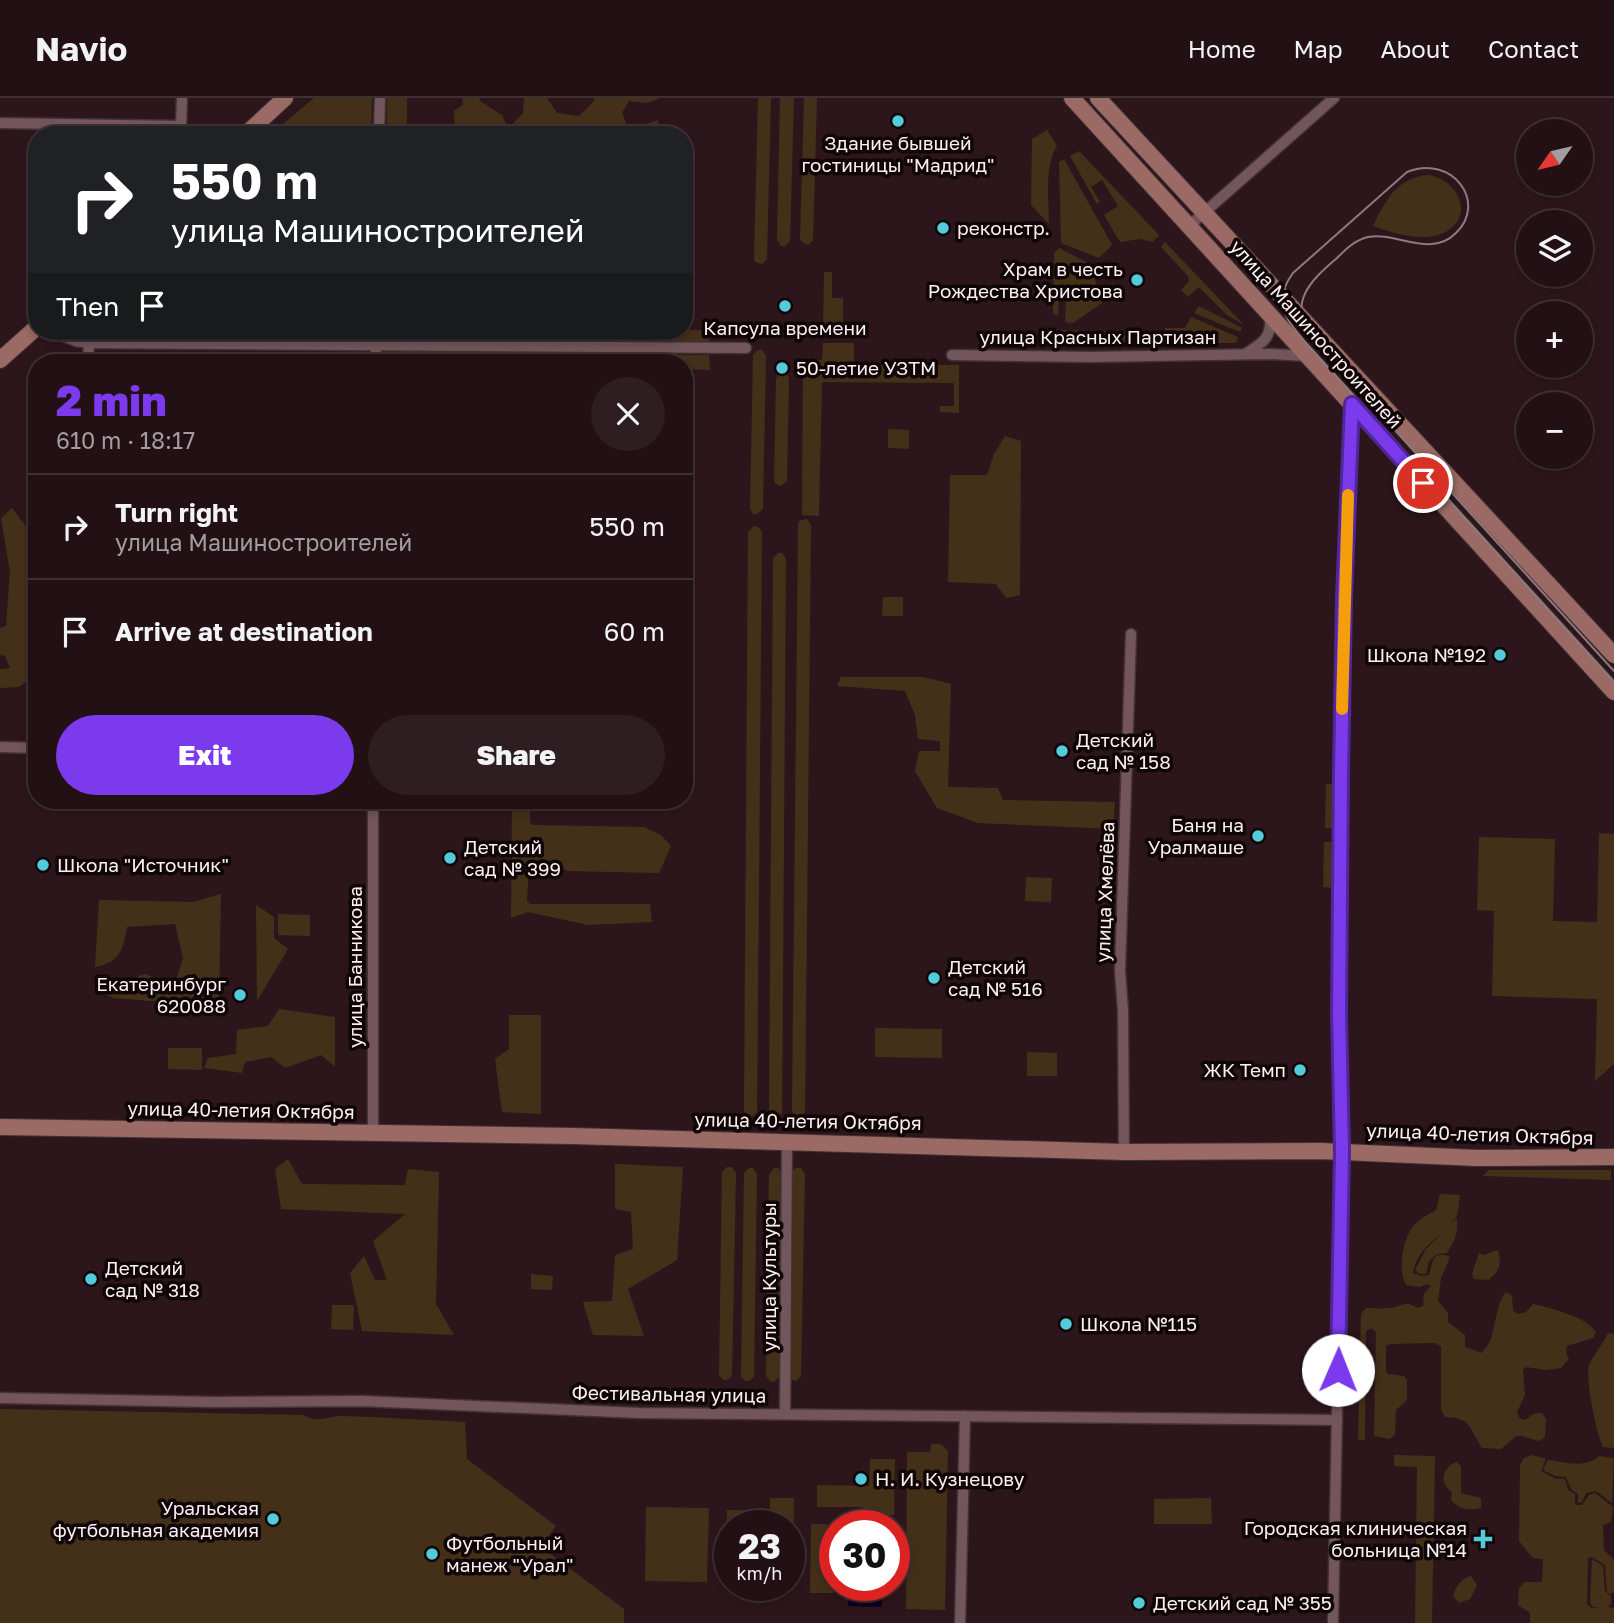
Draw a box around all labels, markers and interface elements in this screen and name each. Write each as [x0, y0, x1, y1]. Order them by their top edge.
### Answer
text: Navio [35, 29, 127, 68]
text: Home [1188, 34, 1256, 63]
text: Map [1294, 34, 1343, 63]
text: About [1381, 34, 1450, 63]
text: Contact [1488, 34, 1579, 63]
marker: Здание бывшей гостиницы "Мадрид" [890, 113, 906, 129]
north arrow [1516, 119, 1592, 196]
map controls [1516, 119, 1593, 469]
place label: Здание бывшей гостиницы "Мадрид" [802, 131, 994, 176]
text: 550 m [171, 151, 318, 210]
icon: right [56, 154, 147, 245]
button: layers [1516, 210, 1593, 287]
text: улица Машиностроителей [171, 211, 584, 249]
place label: реконстр. [957, 216, 1050, 239]
marker: реконстр. [935, 220, 951, 236]
street label: улица Машиностроителей [1226, 235, 1407, 433]
place label: Храм в честь Рождества Христова [928, 257, 1123, 302]
marker: Храм в честь Рождества Христова [1129, 272, 1145, 288]
icon: arrive [133, 287, 171, 325]
text: Then [56, 291, 119, 322]
marker: Капсула времени [777, 298, 793, 314]
button: + [1516, 301, 1593, 378]
place label: Капсула времени [703, 316, 867, 339]
street label: улица Красных Партизан [980, 325, 1216, 348]
place label: 50-летие УЗТМ [796, 356, 936, 379]
marker: 50-летие УЗТМ [774, 360, 790, 376]
text: 2 min [56, 375, 167, 425]
button: close [591, 377, 665, 451]
button: − [1516, 392, 1593, 469]
text: 610 m · 18:17 [56, 426, 195, 454]
pin [1393, 453, 1453, 513]
icon: arrive [1404, 464, 1442, 502]
text: Turn right [115, 497, 238, 528]
icon: right [56, 508, 94, 546]
text: 550 m [589, 511, 665, 542]
text: улица Машиностроителей [115, 528, 412, 556]
icon: arrive [56, 613, 94, 651]
text: Arrive at destination [115, 616, 373, 647]
text: 60 m [604, 616, 665, 647]
place label: Школа №192 [1367, 643, 1486, 666]
marker: Школа №192 [1492, 647, 1508, 663]
button: Exit [56, 715, 354, 795]
button: Share [368, 715, 665, 795]
place label: Детский сад № 158 [1076, 728, 1171, 773]
marker: Детский сад № 158 [1054, 743, 1070, 759]
place label: Баня на Уралмаше [1148, 813, 1244, 858]
street label: улица Хмелёва [1091, 821, 1118, 963]
marker: Баня на Уралмаше [1250, 828, 1266, 844]
place label: Детский сад № 399 [464, 835, 561, 880]
marker: Детский сад № 399 [442, 850, 458, 866]
place label: Школа "Источник" [57, 853, 229, 876]
marker: Школа "Источник" [35, 857, 51, 873]
street label: улица Банникова [343, 886, 366, 1048]
place label: Детский сад № 516 [948, 955, 1043, 1000]
marker: Детский сад № 516 [926, 970, 942, 986]
place label: Екатеринбург 620088 [96, 972, 226, 1017]
marker: Екатеринбург 620088 [232, 987, 248, 1003]
place label: ЖК Темп [1204, 1058, 1286, 1081]
marker: ЖК Темп [1292, 1062, 1308, 1078]
street label: улица 40-летия Октября [127, 1096, 355, 1123]
street label: улица 40-летия Октября [694, 1107, 922, 1134]
street label: улица 40-летия Октября [1366, 1118, 1594, 1149]
street label: улица Культуры [757, 1202, 780, 1352]
place label: Детский сад № 318 [105, 1256, 200, 1301]
marker: Детский сад № 318 [83, 1271, 99, 1287]
place label: Школа №115 [1080, 1312, 1197, 1335]
marker: Школа №115 [1058, 1316, 1074, 1332]
position arrow [1301, 1333, 1375, 1407]
street label: Фестивальная улица [571, 1380, 767, 1407]
place label: Н. И. Кузнецову [875, 1467, 1025, 1490]
marker: Н. И. Кузнецову [853, 1471, 869, 1487]
place label: Уральская футбольная академия [53, 1496, 259, 1541]
speed limit sign: 30 [819, 1510, 910, 1601]
marker: Уральская футбольная академия [265, 1511, 281, 1527]
place label: Городская клиническая больница №14 [1244, 1516, 1467, 1561]
text: 23 [738, 1525, 781, 1567]
marker: Городская клиническая больница №14 [1473, 1529, 1493, 1549]
place label: Футбольный манеж "Урал" [446, 1531, 574, 1576]
marker: Футбольный манеж "Урал" [424, 1546, 440, 1562]
text: km/h [737, 1562, 782, 1584]
place label: Детский сад № 355 [1153, 1591, 1332, 1614]
marker: Детский сад № 355 [1131, 1595, 1147, 1611]

